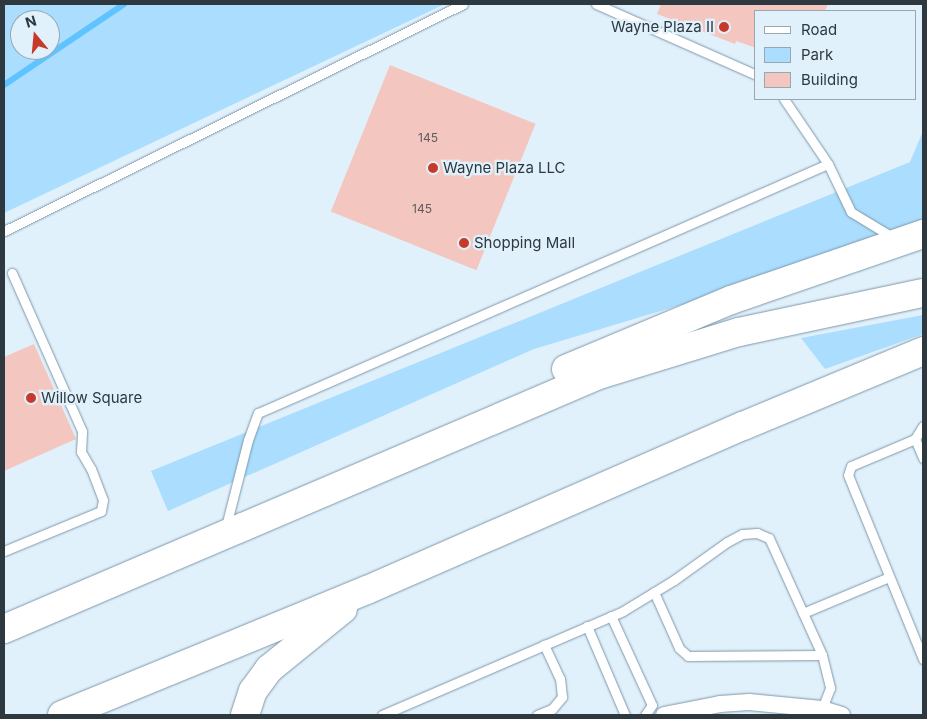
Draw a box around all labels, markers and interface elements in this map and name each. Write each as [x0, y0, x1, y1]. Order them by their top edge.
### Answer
north arrow [10, 10, 60, 60]
legend [754, 10, 917, 100]
text: N [23, 11, 38, 31]
place label: Wayne Plaza II [611, 18, 714, 36]
text: Road [801, 20, 837, 39]
marker: Wayne Plaza II [718, 21, 730, 33]
text: Park [801, 45, 833, 64]
text: Building [801, 70, 858, 89]
house number: 145 [418, 131, 438, 145]
place label: Wayne Plaza LLC [443, 159, 566, 177]
marker: Wayne Plaza LLC [427, 162, 439, 174]
house number: 145 [412, 202, 432, 216]
place label: Shopping Mall [474, 234, 575, 252]
marker: Shopping Mall [458, 237, 470, 249]
place label: Willow Square [41, 389, 142, 407]
marker: Willow Square [25, 392, 37, 404]

